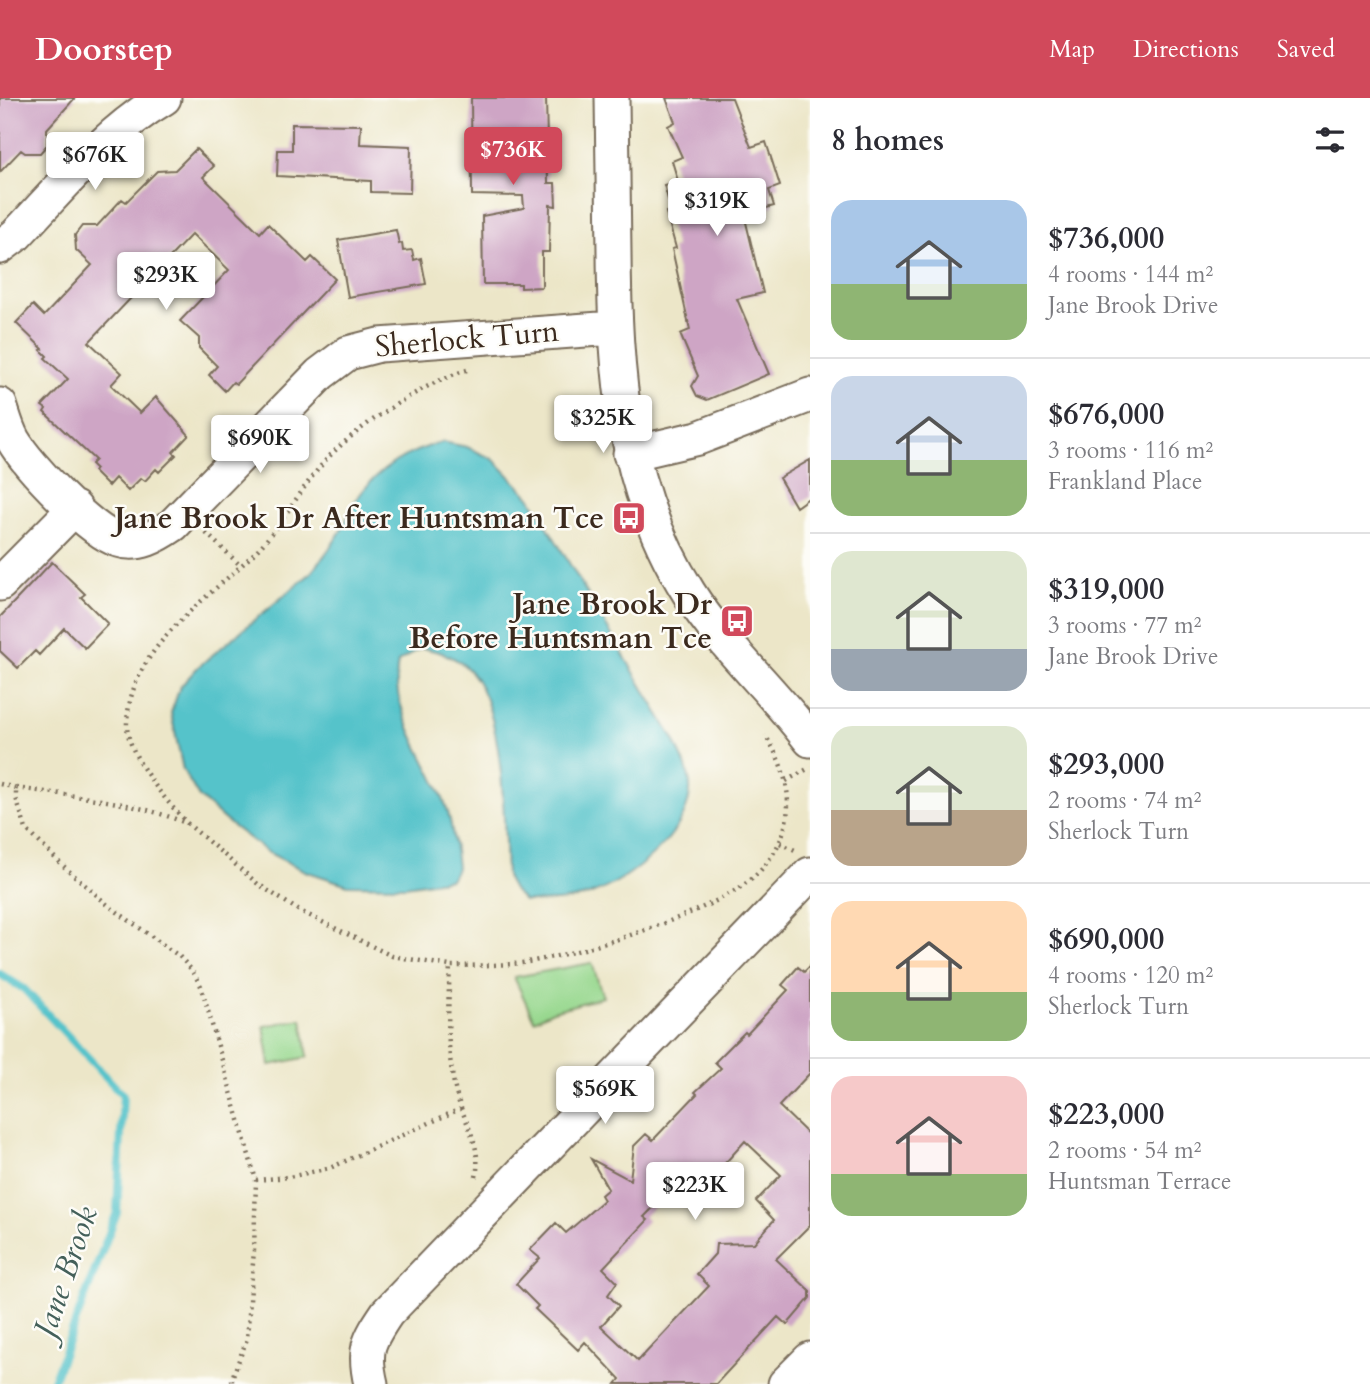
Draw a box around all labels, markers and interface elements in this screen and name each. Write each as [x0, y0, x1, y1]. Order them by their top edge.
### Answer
text: Doorstep [35, 27, 173, 72]
text: Map [1049, 33, 1095, 66]
text: Directions [1133, 33, 1239, 66]
text: Saved [1277, 33, 1335, 66]
text: 8 homes [831, 120, 944, 161]
icon: filters [1311, 121, 1349, 159]
pin: $736K [464, 127, 562, 187]
pin: $676K [46, 132, 144, 192]
text: $736K [480, 134, 546, 165]
text: $676K [62, 139, 128, 170]
pin: $319K [668, 178, 766, 238]
text: $319K [684, 185, 750, 216]
text: $736,000 [1048, 218, 1164, 259]
icon: home [887, 228, 971, 312]
pin: $293K [117, 252, 215, 312]
text: $293K [133, 259, 199, 290]
text: 4 rooms · 144 m² [1048, 259, 1213, 290]
text: Jane Brook Drive [1048, 290, 1218, 321]
street label: Sherlock Turn [373, 311, 561, 367]
text: $676,000 [1048, 394, 1164, 435]
pin: $325K [554, 396, 652, 455]
text: $325K [570, 402, 636, 433]
icon: home [887, 404, 971, 488]
pin: $690K [211, 416, 309, 475]
text: $690K [227, 422, 293, 453]
text: 3 rooms · 116 m² [1048, 435, 1213, 466]
text: Frankland Place [1048, 466, 1202, 497]
place label: Jane Brook Dr After Huntsman Tce [110, 498, 604, 539]
bus stop icon: Jane Brook Dr After Huntsman Tce [610, 499, 648, 537]
text: $319,000 [1048, 569, 1164, 610]
icon: home [887, 579, 971, 663]
place label: Jane Brook Dr Before Huntsman Tce [409, 584, 713, 659]
bus stop icon: Jane Brook Dr Before Huntsman Tce [718, 602, 756, 640]
text: 3 rooms · 77 m² [1048, 610, 1201, 641]
text: Jane Brook Drive [1048, 641, 1218, 672]
text: $293,000 [1048, 744, 1164, 785]
icon: home [887, 754, 971, 838]
text: 2 rooms · 74 m² [1048, 785, 1201, 816]
text: Sherlock Turn [1048, 816, 1189, 847]
text: $690,000 [1048, 919, 1164, 960]
icon: home [887, 929, 971, 1013]
text: 4 rooms · 120 m² [1048, 960, 1213, 991]
text: Sherlock Turn [1048, 991, 1189, 1022]
pin: $569K [556, 1066, 654, 1126]
text: $569K [572, 1073, 638, 1104]
text: $223,000 [1048, 1094, 1164, 1135]
icon: home [887, 1104, 971, 1188]
text: 2 rooms · 54 m² [1048, 1135, 1201, 1166]
pin: $223K [646, 1162, 744, 1222]
text: Huntsman Terrace [1048, 1166, 1231, 1197]
text: $223K [662, 1169, 728, 1200]
water label: Jane Brook [21, 1200, 109, 1350]

